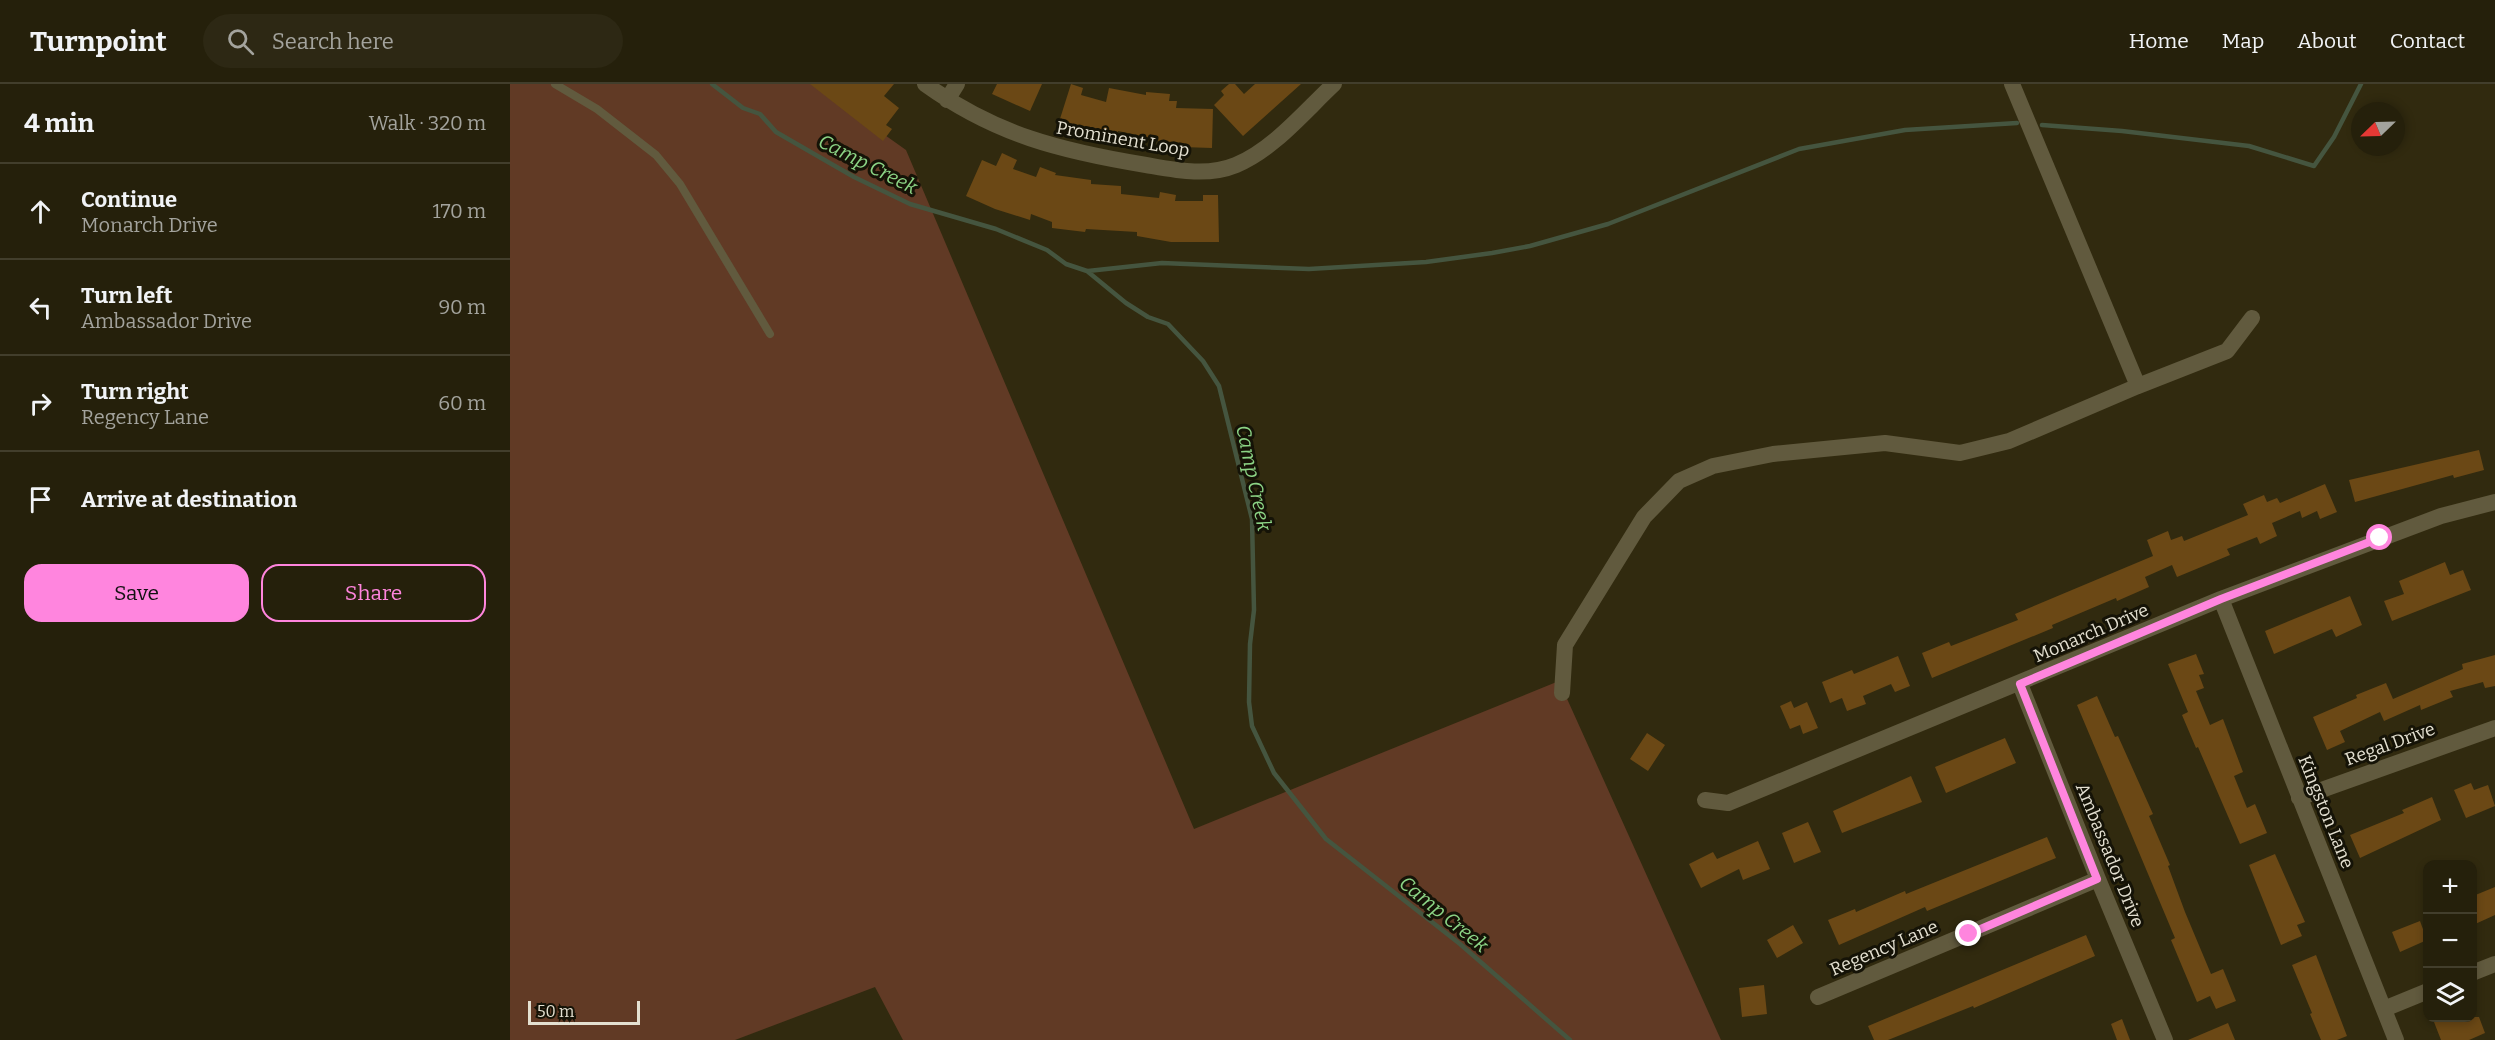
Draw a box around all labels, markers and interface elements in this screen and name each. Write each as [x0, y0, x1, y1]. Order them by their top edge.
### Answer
search box [203, 14, 623, 68]
text: Turnpoint [30, 25, 167, 58]
icon: search [224, 25, 257, 58]
text: Search here [272, 28, 394, 55]
text: Home [2129, 28, 2189, 54]
text: Map [2222, 28, 2264, 54]
text: About [2297, 28, 2357, 54]
text: Contact [2390, 28, 2465, 54]
north arrow [2351, 102, 2405, 156]
text: 4 min [24, 108, 94, 139]
text: Walk · 320 m [369, 111, 486, 135]
street label: Prominent Loop [1055, 116, 1191, 162]
water label: Camp Creek [815, 129, 922, 199]
text: Continue [81, 186, 177, 213]
icon: ahead [24, 195, 57, 228]
text: 170 m [433, 199, 486, 223]
text: Monarch Drive [81, 213, 218, 237]
text: Turn left [81, 282, 173, 309]
icon: left [24, 291, 57, 324]
text: 90 m [438, 295, 486, 319]
text: Ambassador Drive [81, 309, 252, 333]
text: Turn right [81, 378, 189, 405]
icon: right [24, 387, 57, 420]
text: 60 m [438, 391, 486, 415]
text: Regency Lane [81, 405, 209, 429]
water label: Camp Creek [1231, 423, 1277, 533]
icon: arrive [24, 483, 57, 516]
text: Arrive at destination [81, 486, 297, 513]
route start [2366, 524, 2392, 550]
button: Save [24, 564, 249, 622]
button: Share [261, 564, 486, 622]
street label: Monarch Drive [2030, 599, 2152, 667]
street label: Regal Drive [2342, 718, 2438, 770]
street label: Kingston Lane [2293, 752, 2359, 872]
street label: Ambassador Drive [2071, 780, 2149, 930]
map controls [2423, 860, 2477, 1022]
button: + [2423, 860, 2477, 914]
water label: Camp Creek [1395, 871, 1494, 957]
button: − [2423, 914, 2477, 968]
street label: Regency Lane [1827, 915, 1941, 981]
route end [1955, 920, 1981, 946]
button: layers [2423, 968, 2477, 1022]
scale bar [528, 998, 640, 1026]
text: 50 m [537, 1002, 574, 1021]

